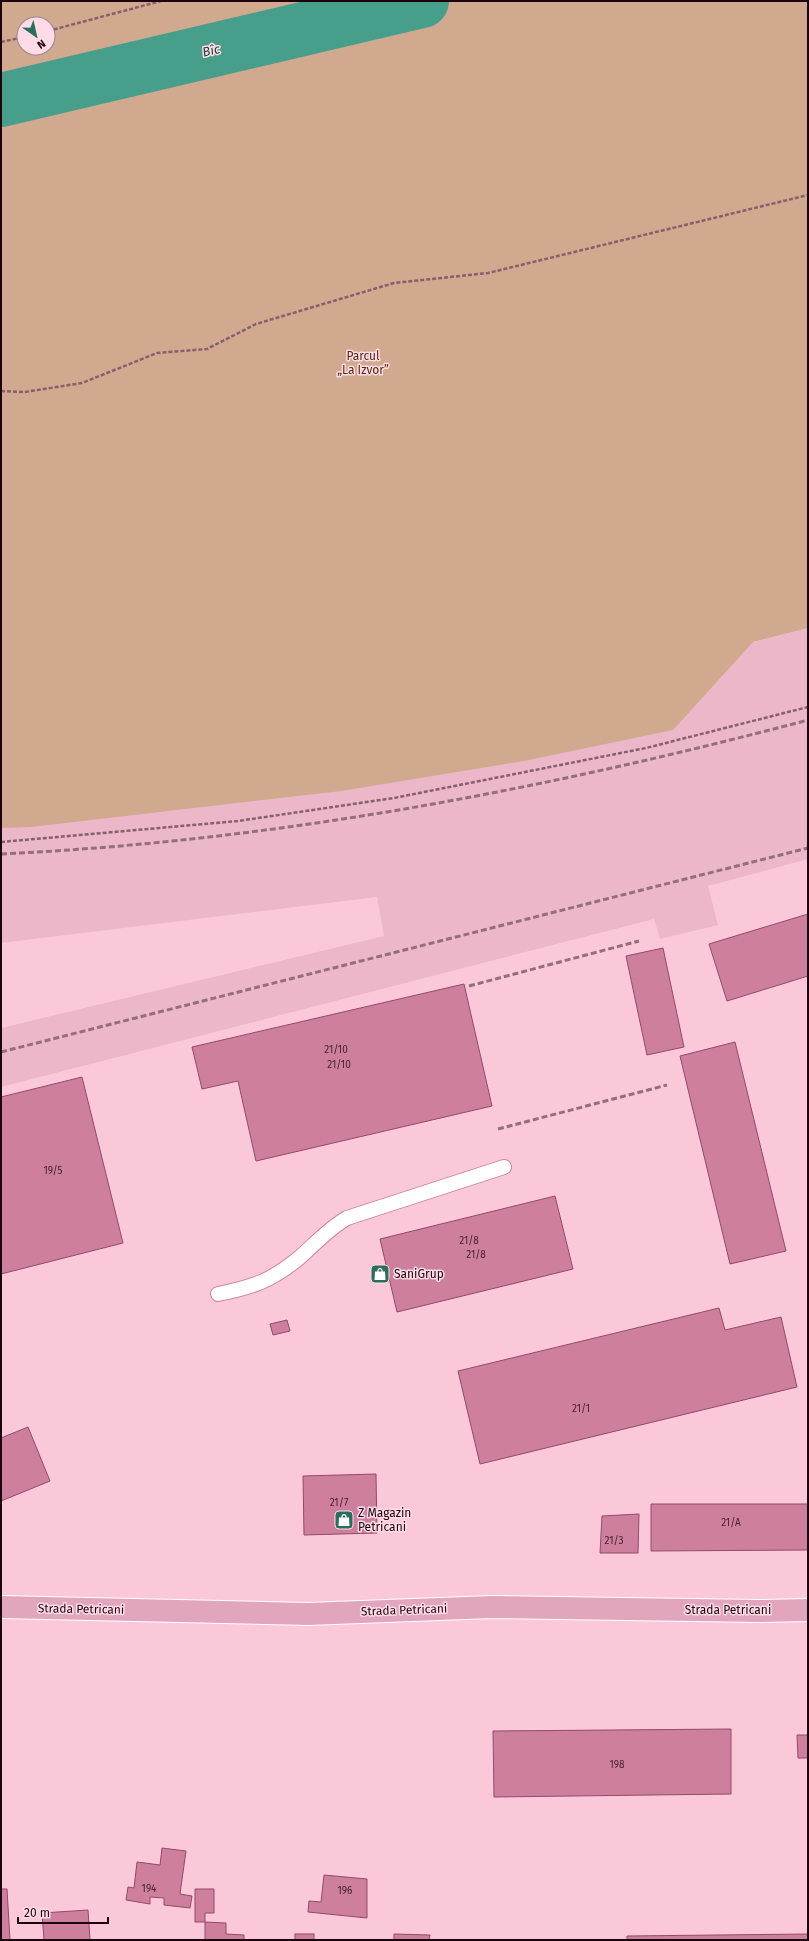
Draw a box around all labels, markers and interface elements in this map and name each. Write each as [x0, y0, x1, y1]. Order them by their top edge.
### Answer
north arrow [16, 16, 56, 56]
text: N [35, 36, 48, 51]
water label: Bîc [201, 41, 222, 60]
park label: Parcul „La Izvor” [337, 349, 389, 377]
house number: 21/10 [324, 1044, 348, 1056]
house number: 21/10 [327, 1059, 351, 1071]
house number: 19/5 [43, 1165, 63, 1177]
house number: 21/8 [459, 1235, 479, 1247]
house number: 21/8 [466, 1249, 486, 1261]
shop icon: SaniGrup [369, 1263, 391, 1285]
place label: SaniGrup [394, 1267, 444, 1281]
house number: 21/1 [572, 1403, 590, 1415]
house number: 21/7 [330, 1497, 349, 1509]
place label: Z Magazin Petricani [358, 1506, 411, 1534]
shop icon: Z Magazin Petricani [333, 1509, 355, 1531]
house number: 21/A [721, 1517, 741, 1529]
house number: 21/3 [605, 1535, 623, 1547]
street label: Strada Petricani [38, 1601, 124, 1617]
street label: Strada Petricani [361, 1601, 447, 1619]
street label: Strada Petricani [685, 1603, 771, 1617]
house number: 198 [609, 1759, 625, 1771]
house number: 194 [142, 1883, 157, 1895]
house number: 196 [338, 1885, 352, 1897]
scale bar [18, 1899, 108, 1925]
text: 20 m [24, 1906, 50, 1920]

